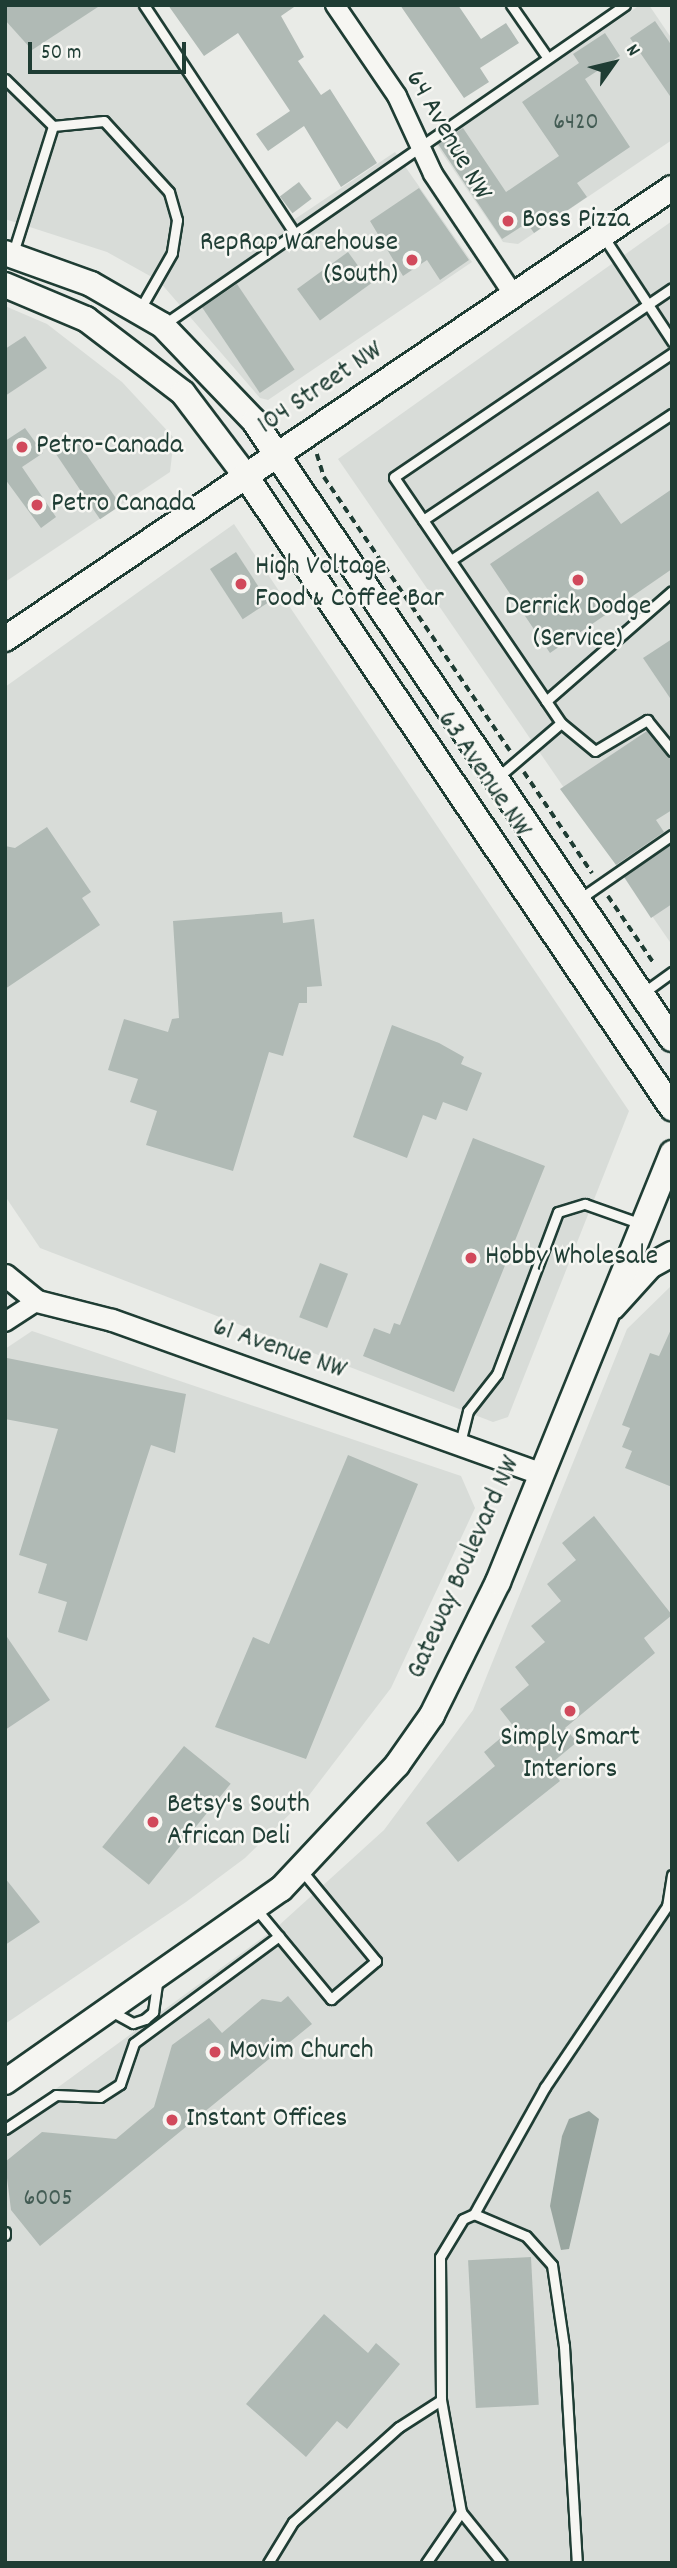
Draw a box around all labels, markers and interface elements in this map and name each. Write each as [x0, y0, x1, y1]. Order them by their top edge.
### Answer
scale bar [32, 28, 189, 72]
north arrow [579, 28, 649, 98]
text: 50 m [41, 39, 81, 69]
text: N [618, 40, 646, 62]
street label: 64 Avenue NW [396, 65, 498, 207]
house number: 6420 [553, 110, 599, 138]
place label: Boss Pizza [522, 204, 630, 238]
marker: Boss Pizza [500, 213, 516, 229]
place label: RepRap Warehouse (South) [200, 227, 398, 293]
marker: RepRap Warehouse (South) [404, 252, 420, 268]
street label: 104 Street NW [252, 335, 390, 443]
place label: Petro-Canada [36, 430, 183, 464]
marker: Petro-Canada [14, 439, 30, 455]
place label: Petro Canada [51, 488, 195, 522]
marker: Petro Canada [29, 497, 45, 513]
place label: High Voltage Food & Coffee Bar [255, 551, 444, 617]
marker: Derrick Dodge (Service) [570, 572, 586, 588]
marker: High Voltage Food & Coffee Bar [233, 576, 249, 592]
place label: Derrick Dodge (Service) [505, 591, 651, 657]
street label: 63 Avenue NW [428, 705, 538, 845]
place label: Hobby Wholesale [485, 1241, 658, 1275]
marker: Hobby Wholesale [463, 1250, 479, 1266]
street label: 61 Avenue NW [208, 1311, 350, 1389]
street label: Gateway Boulevard NW [401, 1451, 529, 1685]
marker: Simply Smart Interiors [562, 1703, 578, 1719]
place label: Simply Smart Interiors [500, 1722, 640, 1788]
place label: Betsy's South African Deli [167, 1789, 310, 1855]
marker: Betsy's South African Deli [145, 1814, 161, 1830]
place label: Movim Church [229, 2035, 374, 2069]
marker: Movim Church [207, 2044, 223, 2060]
place label: Instant Offices [186, 2103, 347, 2137]
marker: Instant Offices [164, 2112, 180, 2128]
house number: 6005 [23, 2186, 73, 2214]

